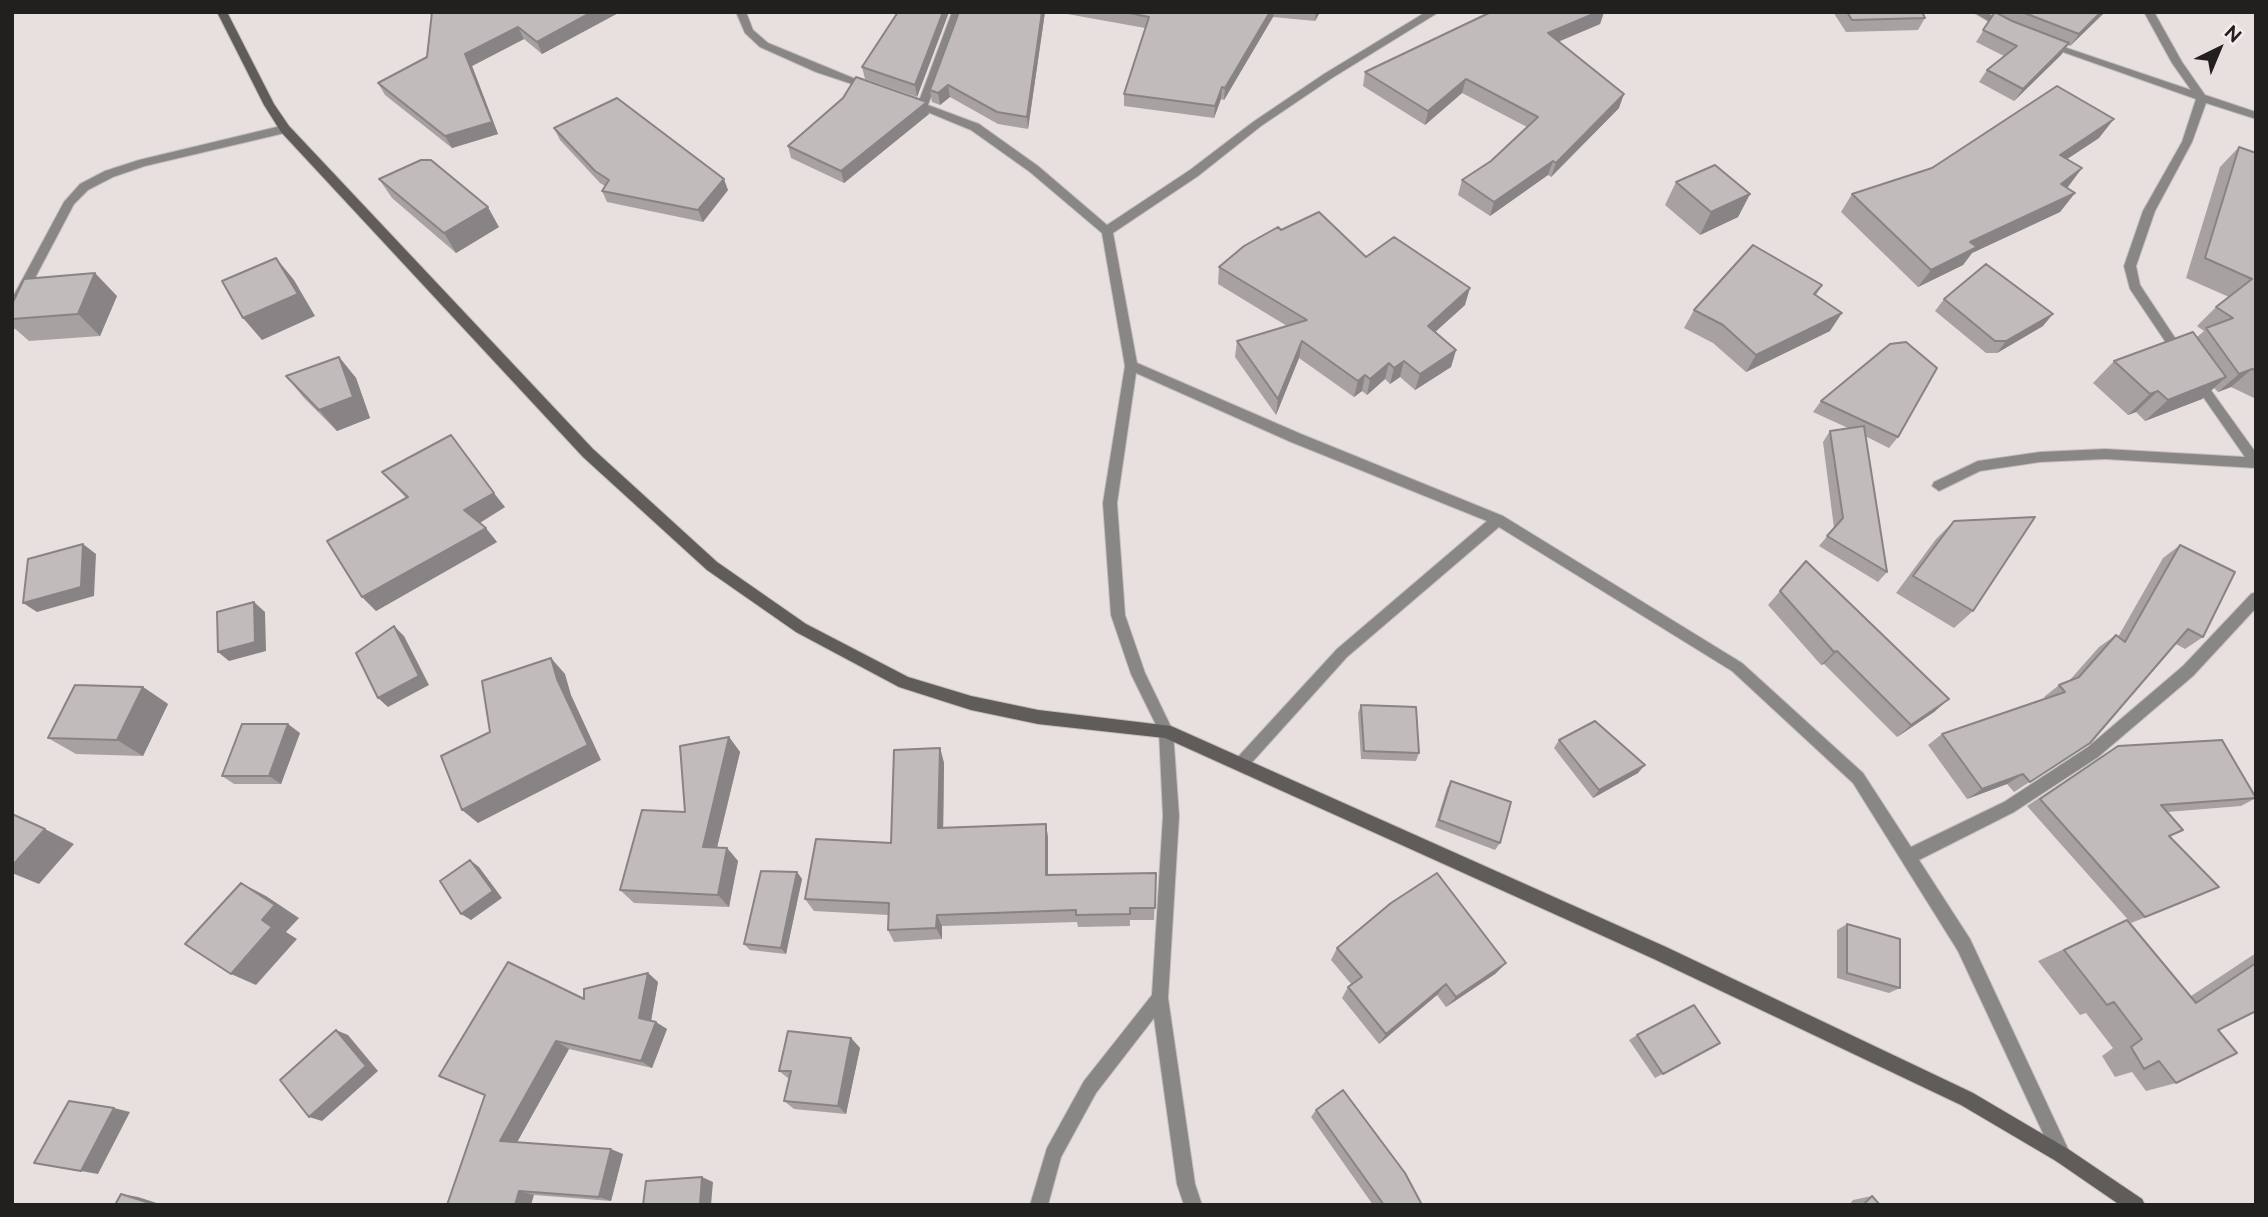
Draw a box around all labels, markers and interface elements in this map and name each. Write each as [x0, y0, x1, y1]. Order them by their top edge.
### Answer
north arrow [2184, 14, 2254, 84]
text: N [2221, 21, 2246, 47]

